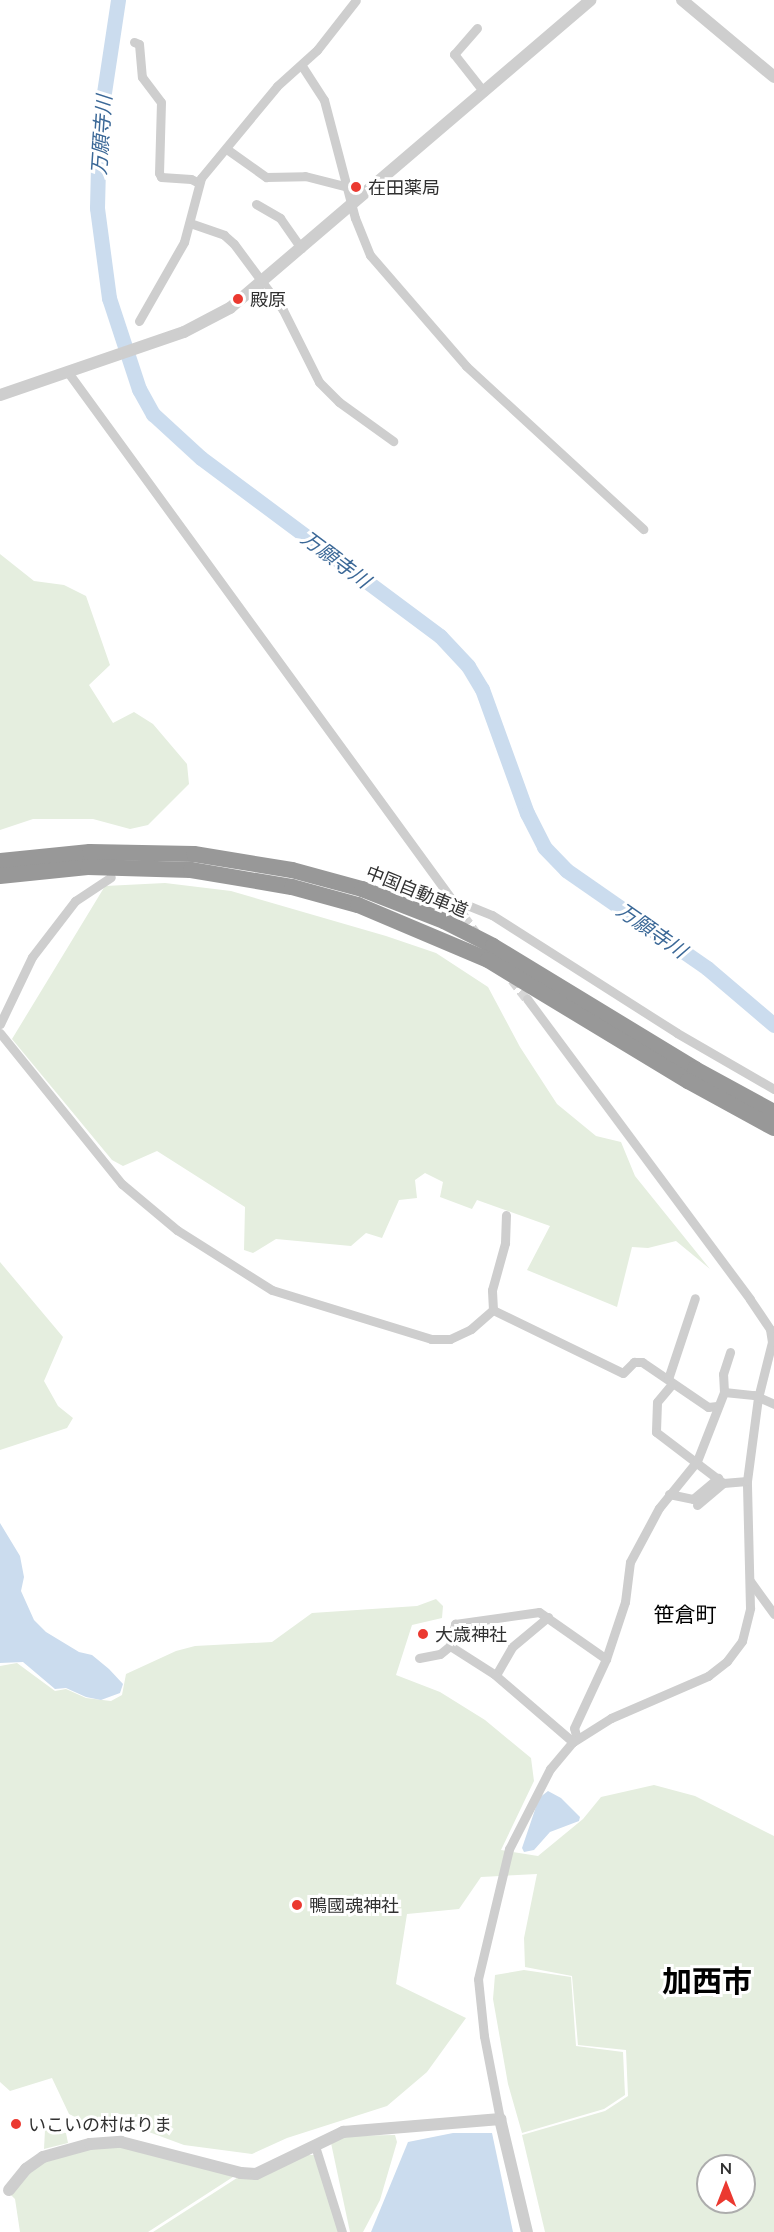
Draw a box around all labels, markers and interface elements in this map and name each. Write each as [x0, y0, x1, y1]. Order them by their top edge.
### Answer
water label: 万願寺川 [86, 94, 116, 176]
place label: 在田薬局 [368, 176, 440, 198]
marker: 在田薬局 [349, 180, 363, 194]
place label: 殿原 [250, 288, 286, 310]
marker: 殿原 [231, 292, 245, 306]
water label: 万願寺川 [297, 525, 375, 593]
street label: 中国自動車道 [363, 861, 471, 921]
water label: 万願寺川 [612, 897, 692, 963]
district label: 笹倉町 [654, 1601, 716, 1627]
place label: 大歳神社 [435, 1623, 507, 1645]
marker: 大歳神社 [416, 1627, 430, 1641]
place label: 鴨國魂神社 [309, 1894, 399, 1916]
marker: 鴨國魂神社 [290, 1898, 304, 1912]
district label: 加西市 [662, 1962, 752, 1998]
place label: いこいの村はりま [28, 2113, 172, 2135]
marker: いこいの村はりま [9, 2117, 23, 2131]
north arrow [696, 2154, 756, 2214]
text: N [720, 2158, 732, 2177]

